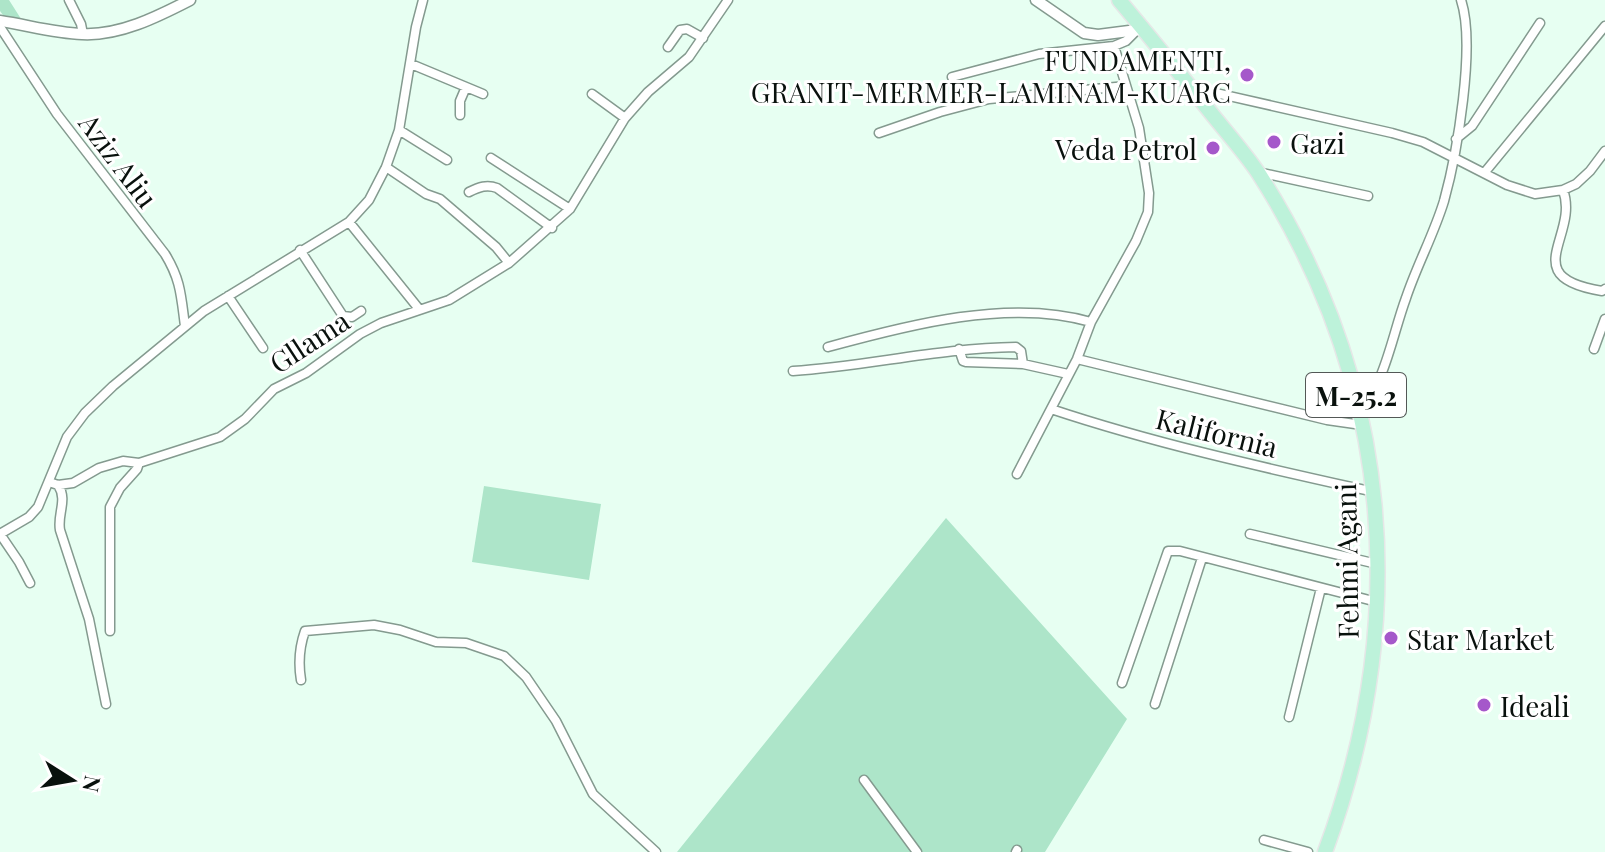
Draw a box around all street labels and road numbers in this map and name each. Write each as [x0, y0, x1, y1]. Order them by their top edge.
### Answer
street label: Aziz Aliu [71, 105, 166, 215]
street label: Gllama [262, 301, 356, 381]
road number: M-25.2 [1306, 373, 1406, 417]
street label: Kalifornia [1152, 399, 1282, 465]
street label: Fehmi Agani [1326, 483, 1366, 639]

